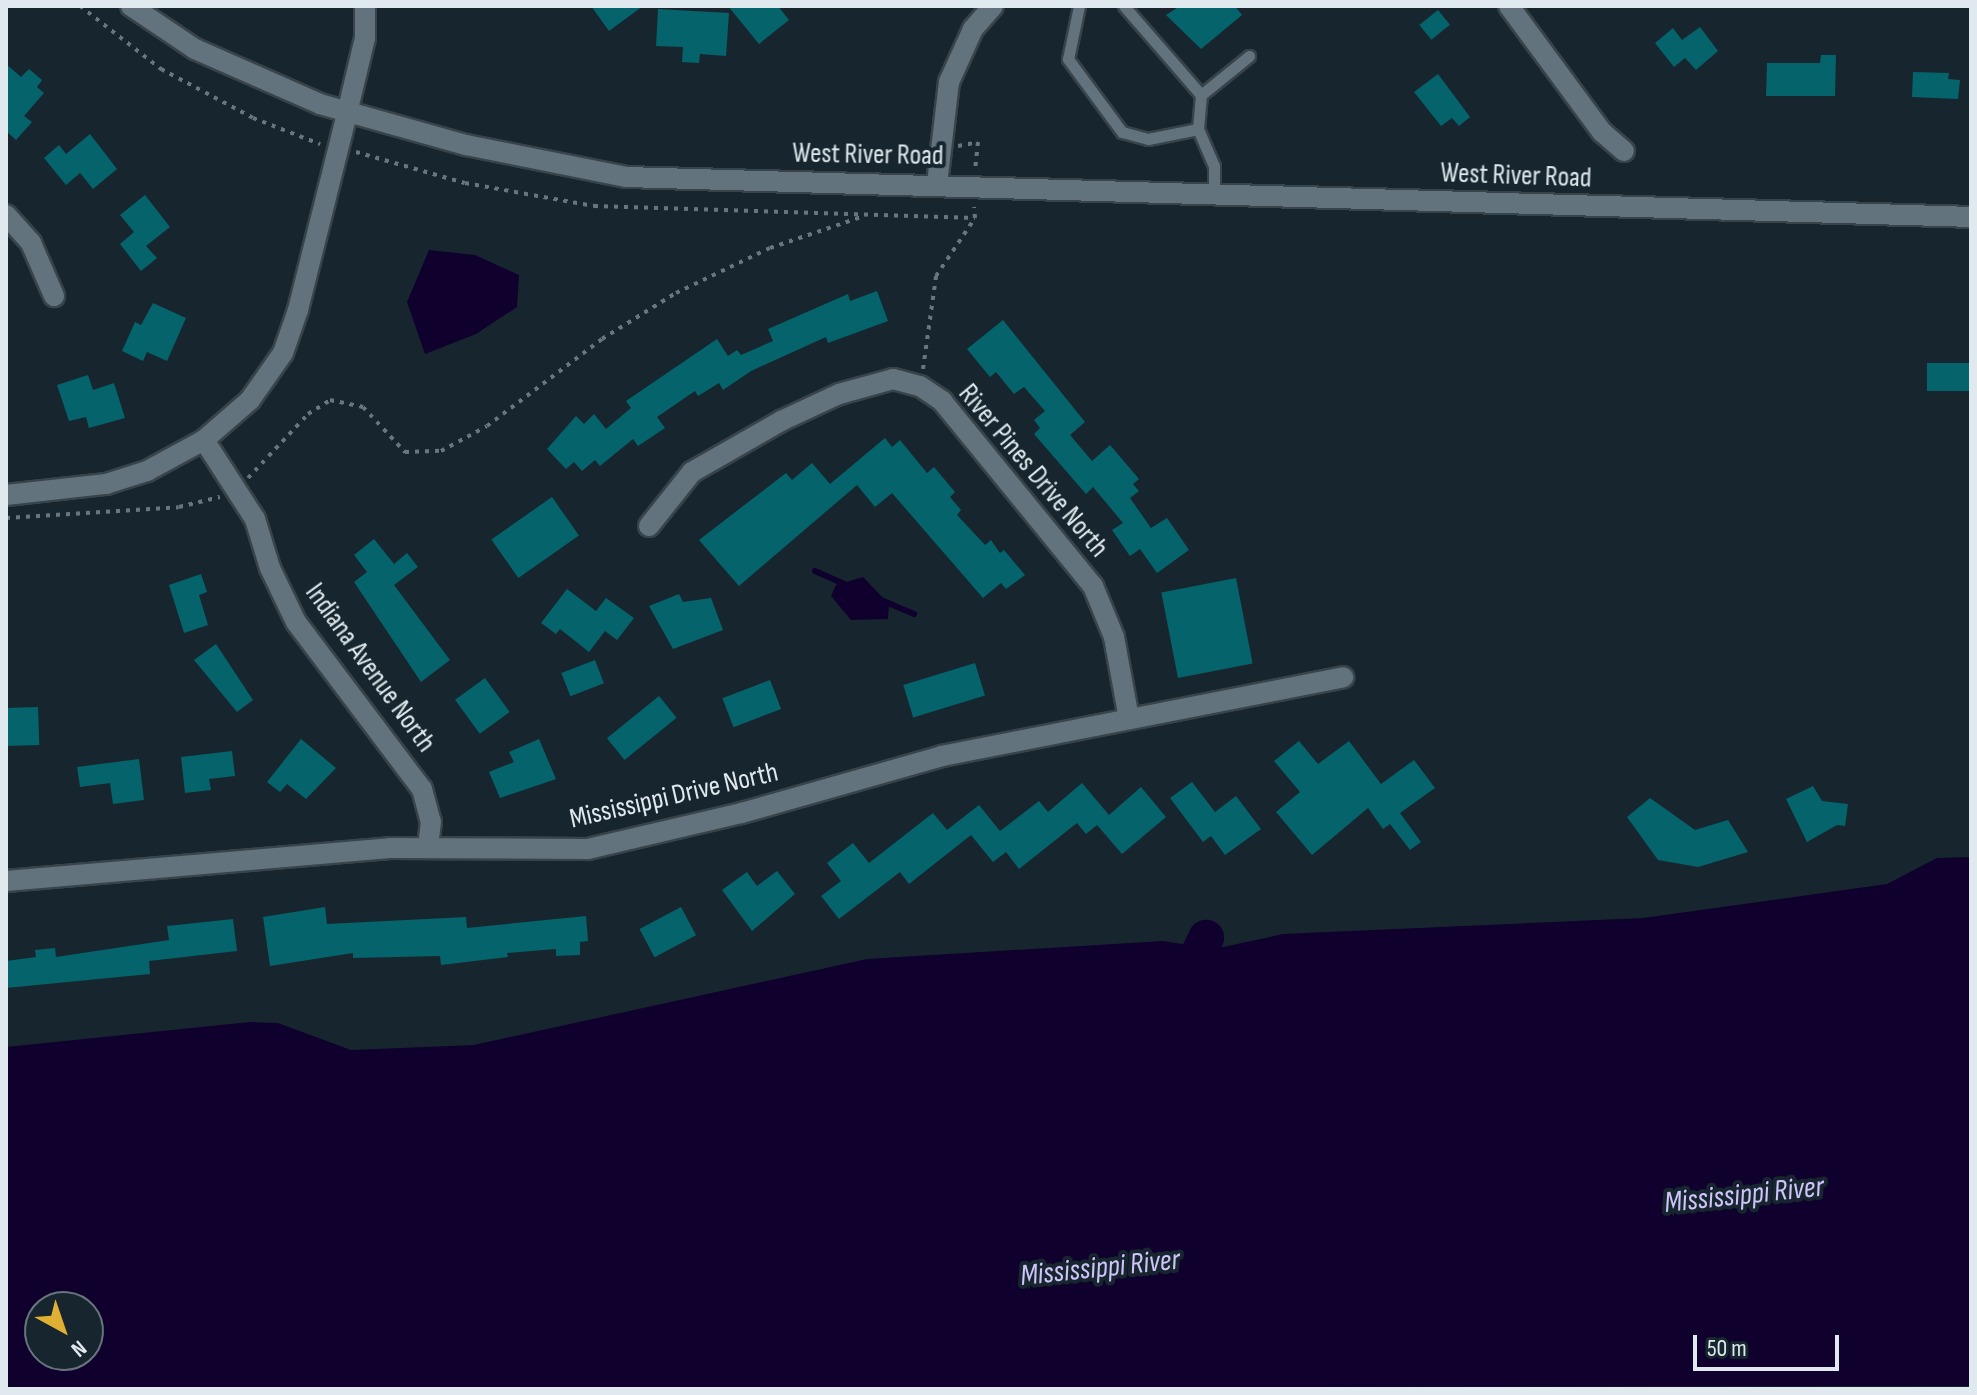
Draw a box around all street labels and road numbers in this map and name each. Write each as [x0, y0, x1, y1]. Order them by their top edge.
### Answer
street label: West River Road [792, 137, 944, 173]
street label: West River Road [1440, 157, 1592, 195]
street label: River Pines Drive North [951, 378, 1115, 564]
street label: Indiana Avenue North [298, 577, 442, 759]
street label: Mississippi Drive North [567, 756, 781, 836]

